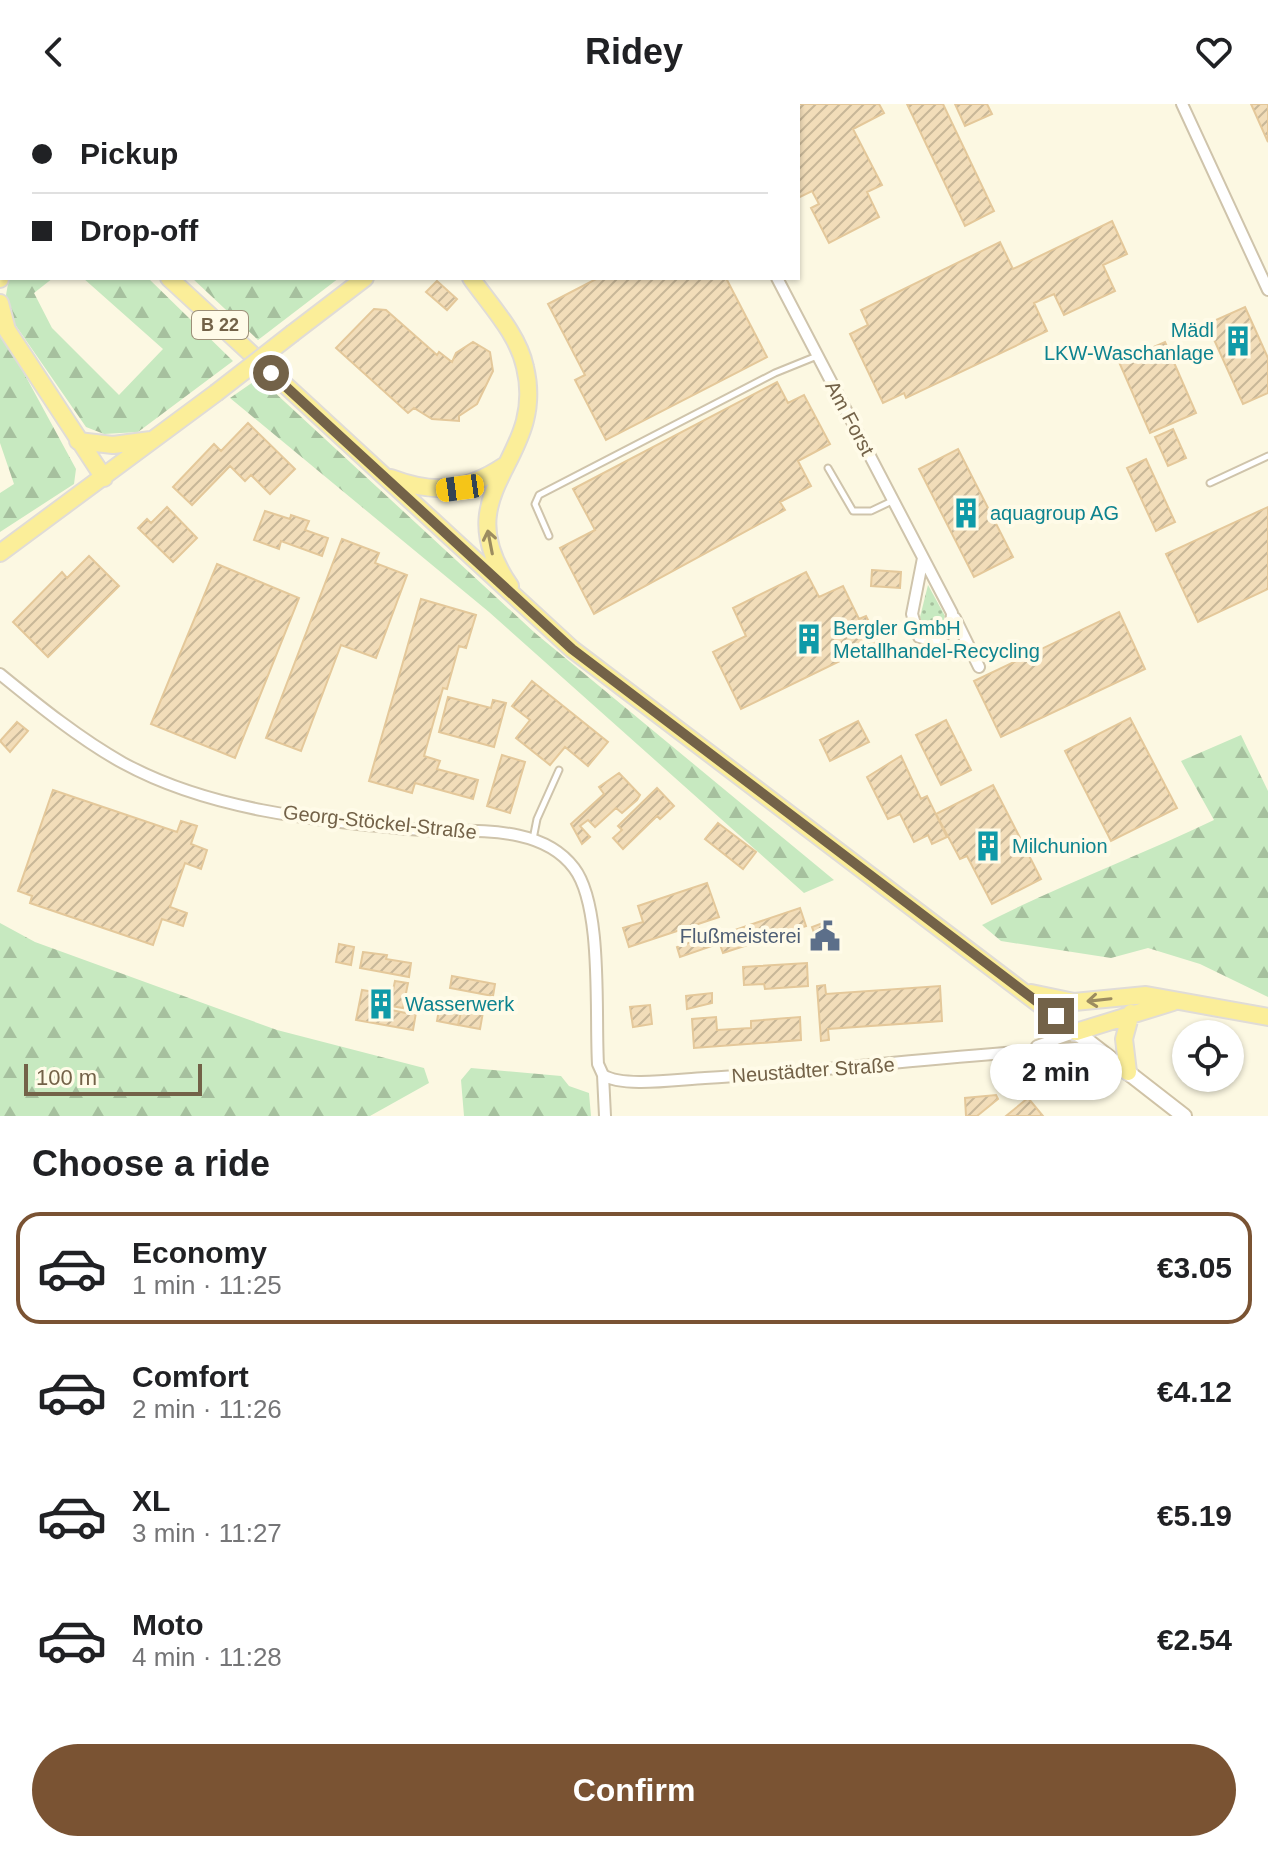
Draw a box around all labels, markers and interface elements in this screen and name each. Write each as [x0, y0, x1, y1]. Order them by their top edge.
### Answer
icon: back [32, 30, 76, 74]
icon: heart [1192, 30, 1236, 74]
text: Ridey [585, 31, 683, 72]
text: Pickup [80, 137, 178, 170]
text: Drop-off [80, 214, 198, 247]
road number: B 22 [192, 311, 248, 339]
place label: Mädl LKW-Waschanlage [1044, 319, 1214, 364]
building icon: Mädl LKW-Waschanlage [1221, 324, 1255, 358]
route start [253, 355, 289, 391]
street label: Am Forst [821, 377, 879, 459]
car [435, 473, 485, 503]
building icon: aquagroup AG [949, 496, 983, 530]
place label: aquagroup AG [990, 502, 1119, 524]
one-way arrow [482, 530, 497, 556]
place label: Bergler GmbH Metallhandel-Recycling [833, 617, 1040, 662]
building icon: Bergler GmbH Metallhandel-Recycling [792, 622, 826, 656]
street label: Georg-Stöckel-Straße [282, 801, 478, 843]
building icon: Milchunion [971, 829, 1005, 863]
place label: Milchunion [1012, 835, 1108, 857]
public building icon: Flußmeisterei [808, 919, 842, 953]
place label: Flußmeisterei [680, 925, 801, 947]
building icon: Wasserwerk [364, 987, 398, 1021]
one-way arrow [1086, 992, 1113, 1007]
place label: Wasserwerk [405, 993, 515, 1015]
route end [1038, 998, 1074, 1034]
map controls [1172, 1020, 1244, 1092]
button: locate [1172, 1020, 1244, 1092]
callout: 2 min [990, 1044, 1122, 1100]
street label: Neustädter Straße [731, 1053, 895, 1087]
text: 2 min [1022, 1057, 1090, 1087]
scale bar [24, 1060, 202, 1096]
text: 100 m [36, 1065, 97, 1090]
text: Choose a ride [32, 1143, 270, 1184]
icon: car [36, 1232, 108, 1304]
text: Economy [132, 1236, 267, 1269]
text: €3.05 [1157, 1251, 1232, 1284]
text: 1 min · 11:25 [132, 1270, 282, 1300]
icon: car [36, 1356, 108, 1428]
text: Comfort [132, 1360, 249, 1393]
text: €4.12 [1157, 1375, 1232, 1408]
text: 2 min · 11:26 [132, 1394, 282, 1424]
icon: car [36, 1480, 108, 1552]
text: XL [132, 1484, 170, 1517]
text: €5.19 [1157, 1499, 1232, 1532]
text: 3 min · 11:27 [132, 1518, 282, 1548]
icon: car [36, 1604, 108, 1676]
text: Moto [132, 1608, 204, 1641]
text: €2.54 [1157, 1623, 1232, 1656]
text: 4 min · 11:28 [132, 1642, 282, 1672]
button: Confirm [32, 1744, 1236, 1836]

